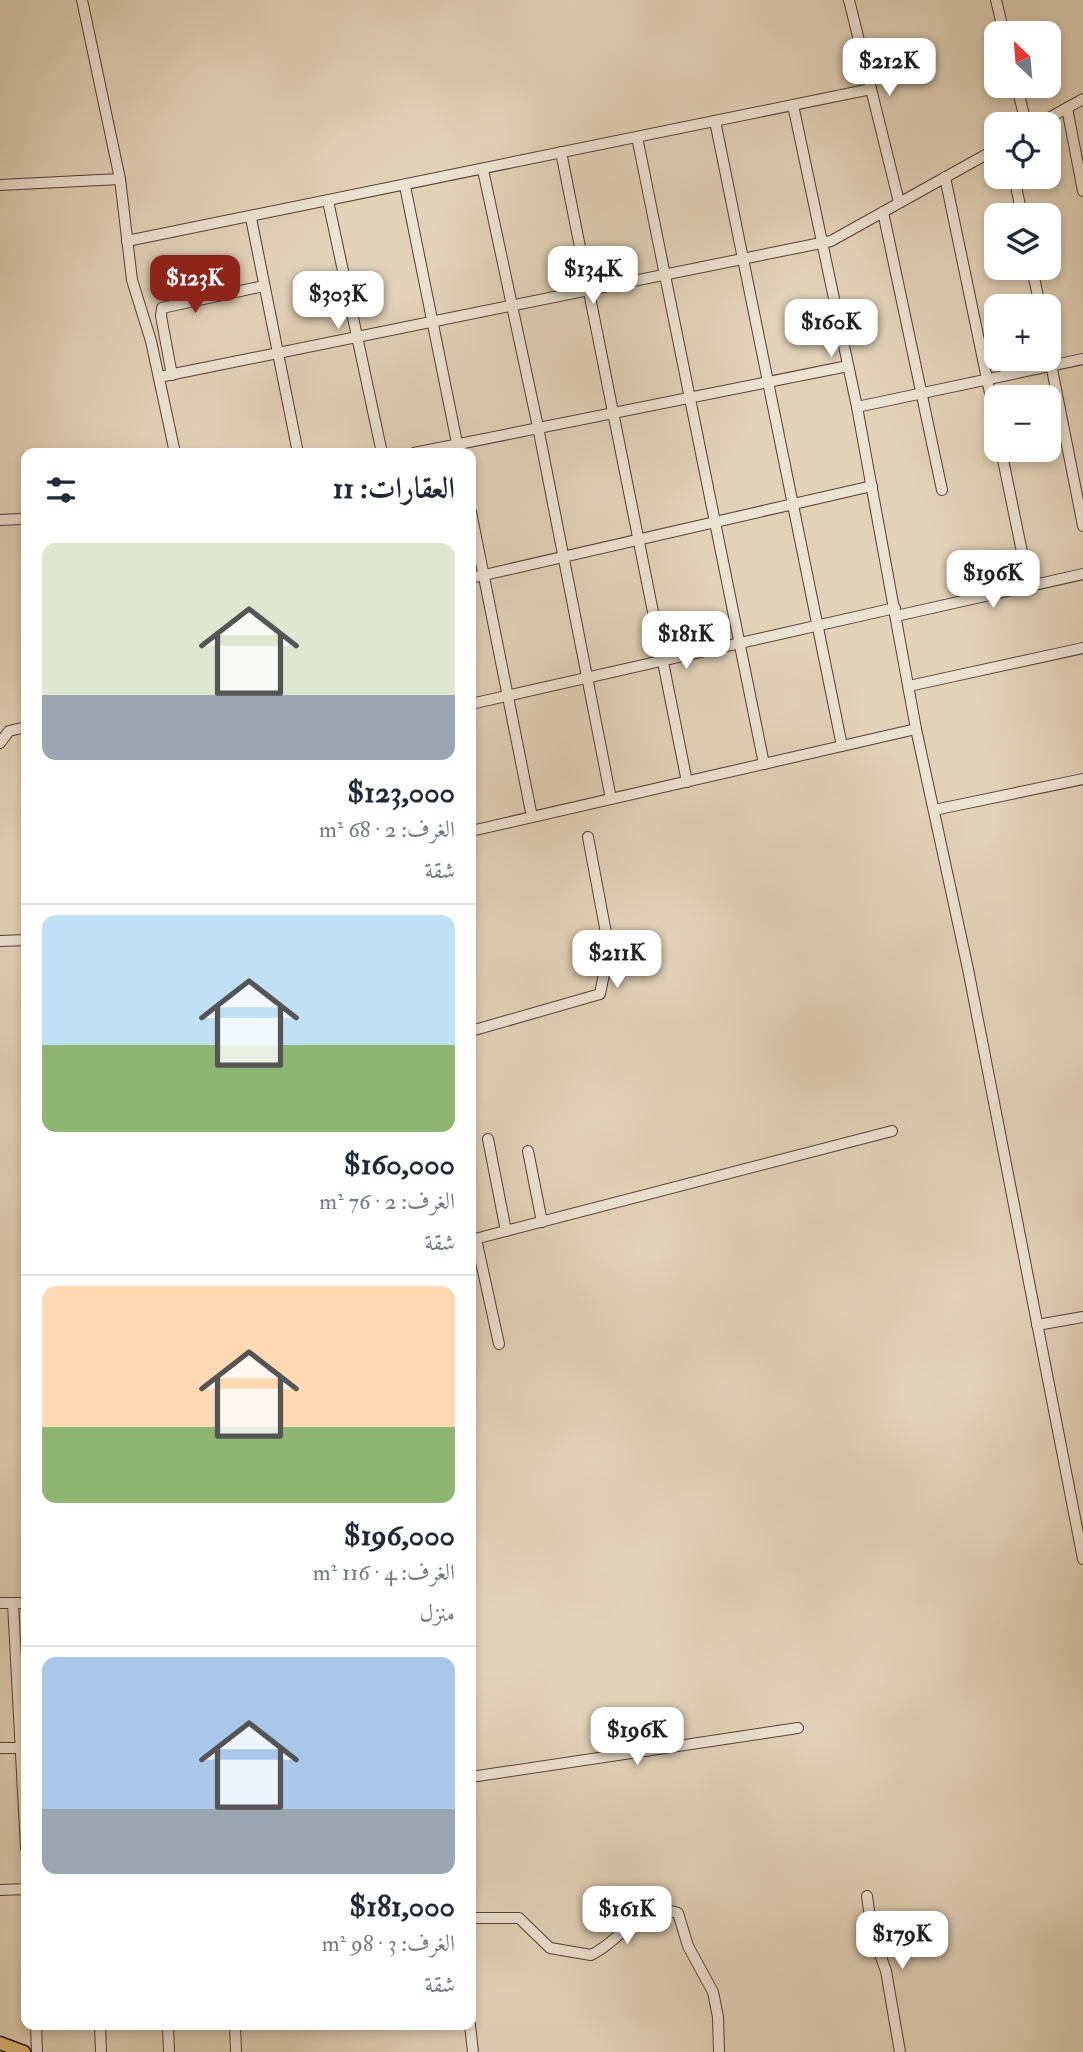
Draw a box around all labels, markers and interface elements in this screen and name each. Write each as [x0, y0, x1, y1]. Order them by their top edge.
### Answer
north arrow [984, 21, 1060, 98]
map controls [984, 21, 1061, 462]
pin: $212K [840, 38, 938, 98]
text: $212K [859, 46, 919, 75]
button: locate [984, 112, 1061, 189]
button: layers [984, 203, 1061, 280]
pin: $134K [544, 246, 642, 306]
text: $134K [564, 254, 622, 283]
pin: $123K [146, 256, 244, 315]
text: $123K [166, 263, 224, 292]
pin: $303K [289, 272, 387, 331]
text: $303K [309, 279, 367, 308]
button: + [984, 294, 1061, 371]
pin: $160K [782, 300, 880, 359]
text: $160K [801, 307, 861, 336]
button: − [984, 385, 1061, 462]
text: العقارات: 11 [333, 470, 455, 507]
icon: filters [42, 471, 80, 509]
pin: $196K [944, 550, 1042, 610]
text: $196K [963, 558, 1023, 587]
icon: home [186, 588, 312, 714]
pin: $181K [637, 612, 735, 671]
text: $181K [658, 619, 714, 648]
text: $123,000 [347, 774, 455, 811]
text: الغرف: 2 · 68 m² [319, 815, 455, 844]
text: شقة [425, 856, 455, 885]
pin: $211K [568, 930, 666, 990]
text: $211K [588, 938, 646, 967]
icon: home [186, 960, 312, 1086]
text: $160,000 [344, 1146, 455, 1183]
text: الغرف: 2 · 76 m² [319, 1187, 455, 1216]
text: شقة [425, 1228, 455, 1257]
icon: home [186, 1331, 312, 1457]
text: $196,000 [344, 1517, 455, 1554]
text: الغرف: 4 · 116 m² [313, 1558, 455, 1587]
text: منزل [420, 1599, 455, 1628]
icon: home [186, 1702, 312, 1828]
pin: $196K [588, 1708, 686, 1767]
text: $196K [607, 1715, 667, 1744]
pin: $161K [578, 1886, 676, 1946]
text: $181,000 [349, 1888, 455, 1925]
text: $161K [599, 1894, 655, 1923]
pin: $179K [853, 1912, 951, 1971]
text: $179K [872, 1919, 932, 1948]
text: الغرف: 3 · 98 m² [322, 1929, 455, 1958]
text: شقة [425, 1970, 455, 1999]

